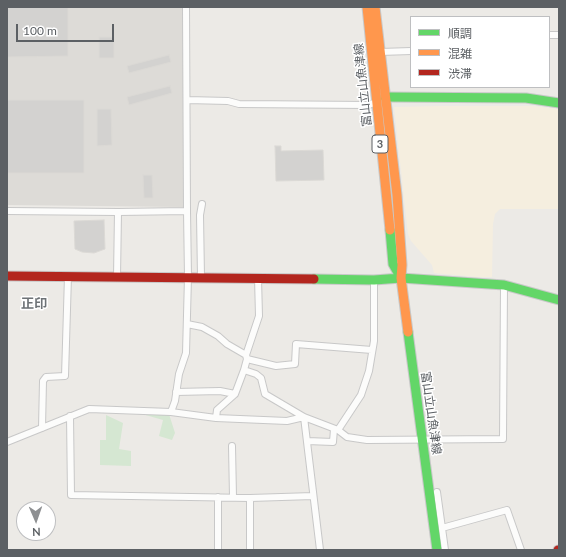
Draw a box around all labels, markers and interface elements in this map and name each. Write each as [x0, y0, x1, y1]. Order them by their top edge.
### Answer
scale bar [18, 16, 116, 42]
legend [410, 16, 550, 88]
text: 100 m [23, 23, 57, 38]
text: 順調 [448, 26, 472, 41]
street label: 富山立山魚津線 [351, 42, 375, 128]
text: 混雑 [448, 46, 472, 61]
text: 渋滞 [448, 66, 472, 81]
road number: 3 [372, 135, 388, 153]
district label: 正印 [21, 296, 47, 312]
street label: 富山立山魚津線 [418, 370, 444, 456]
north arrow [16, 501, 56, 541]
text: N [32, 526, 41, 539]

